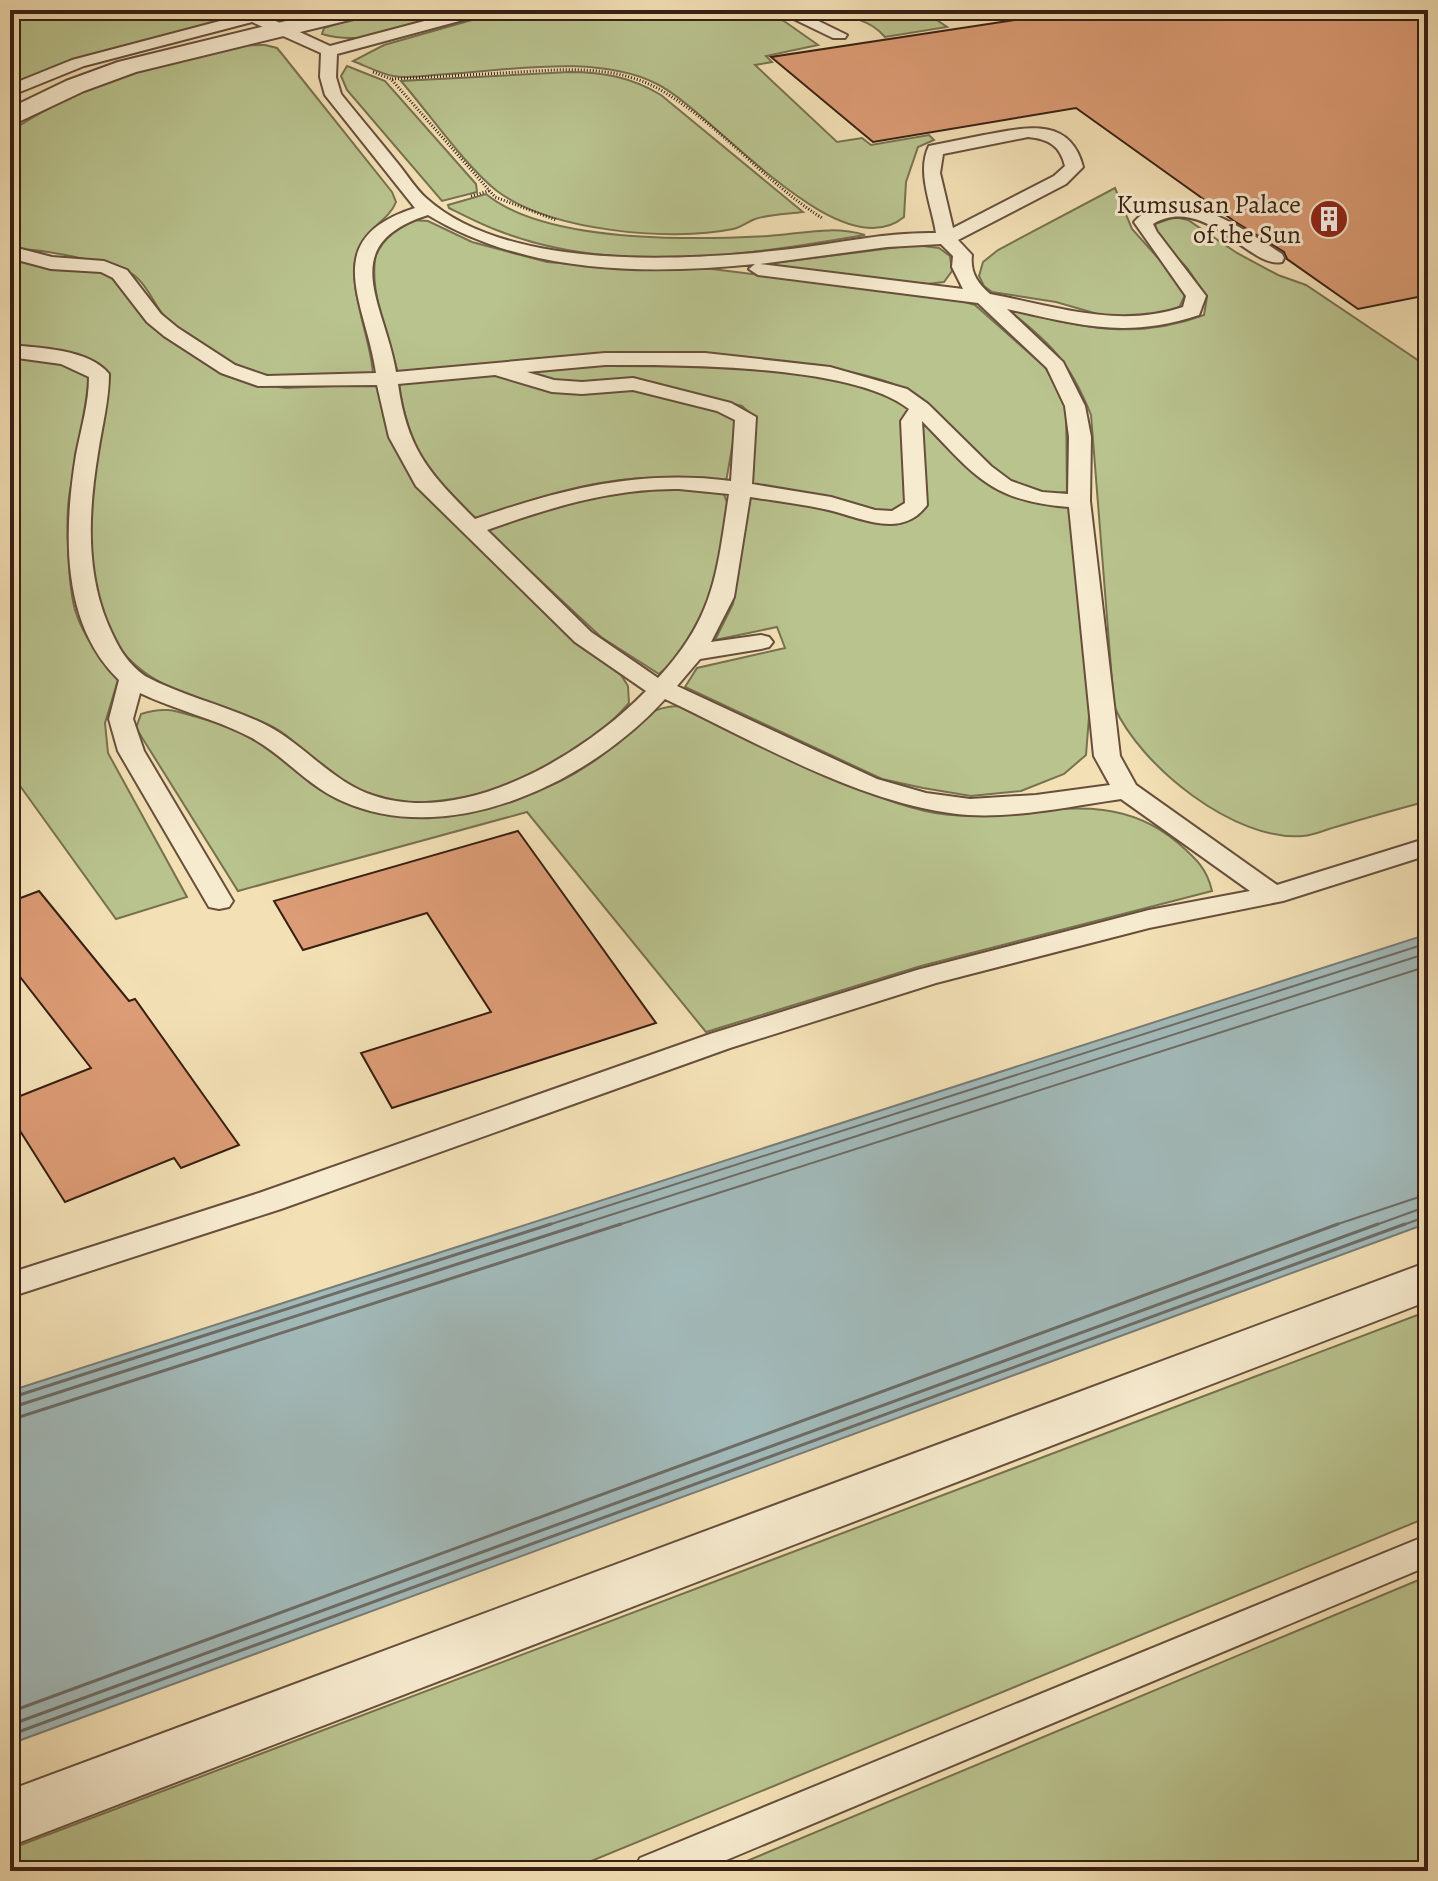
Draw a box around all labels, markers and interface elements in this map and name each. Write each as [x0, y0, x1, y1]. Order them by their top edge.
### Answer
place label: Kumsusan Palace of the Sun [1116, 187, 1301, 252]
building icon: Kumsusan Palace of the Sun [1308, 198, 1350, 240]

